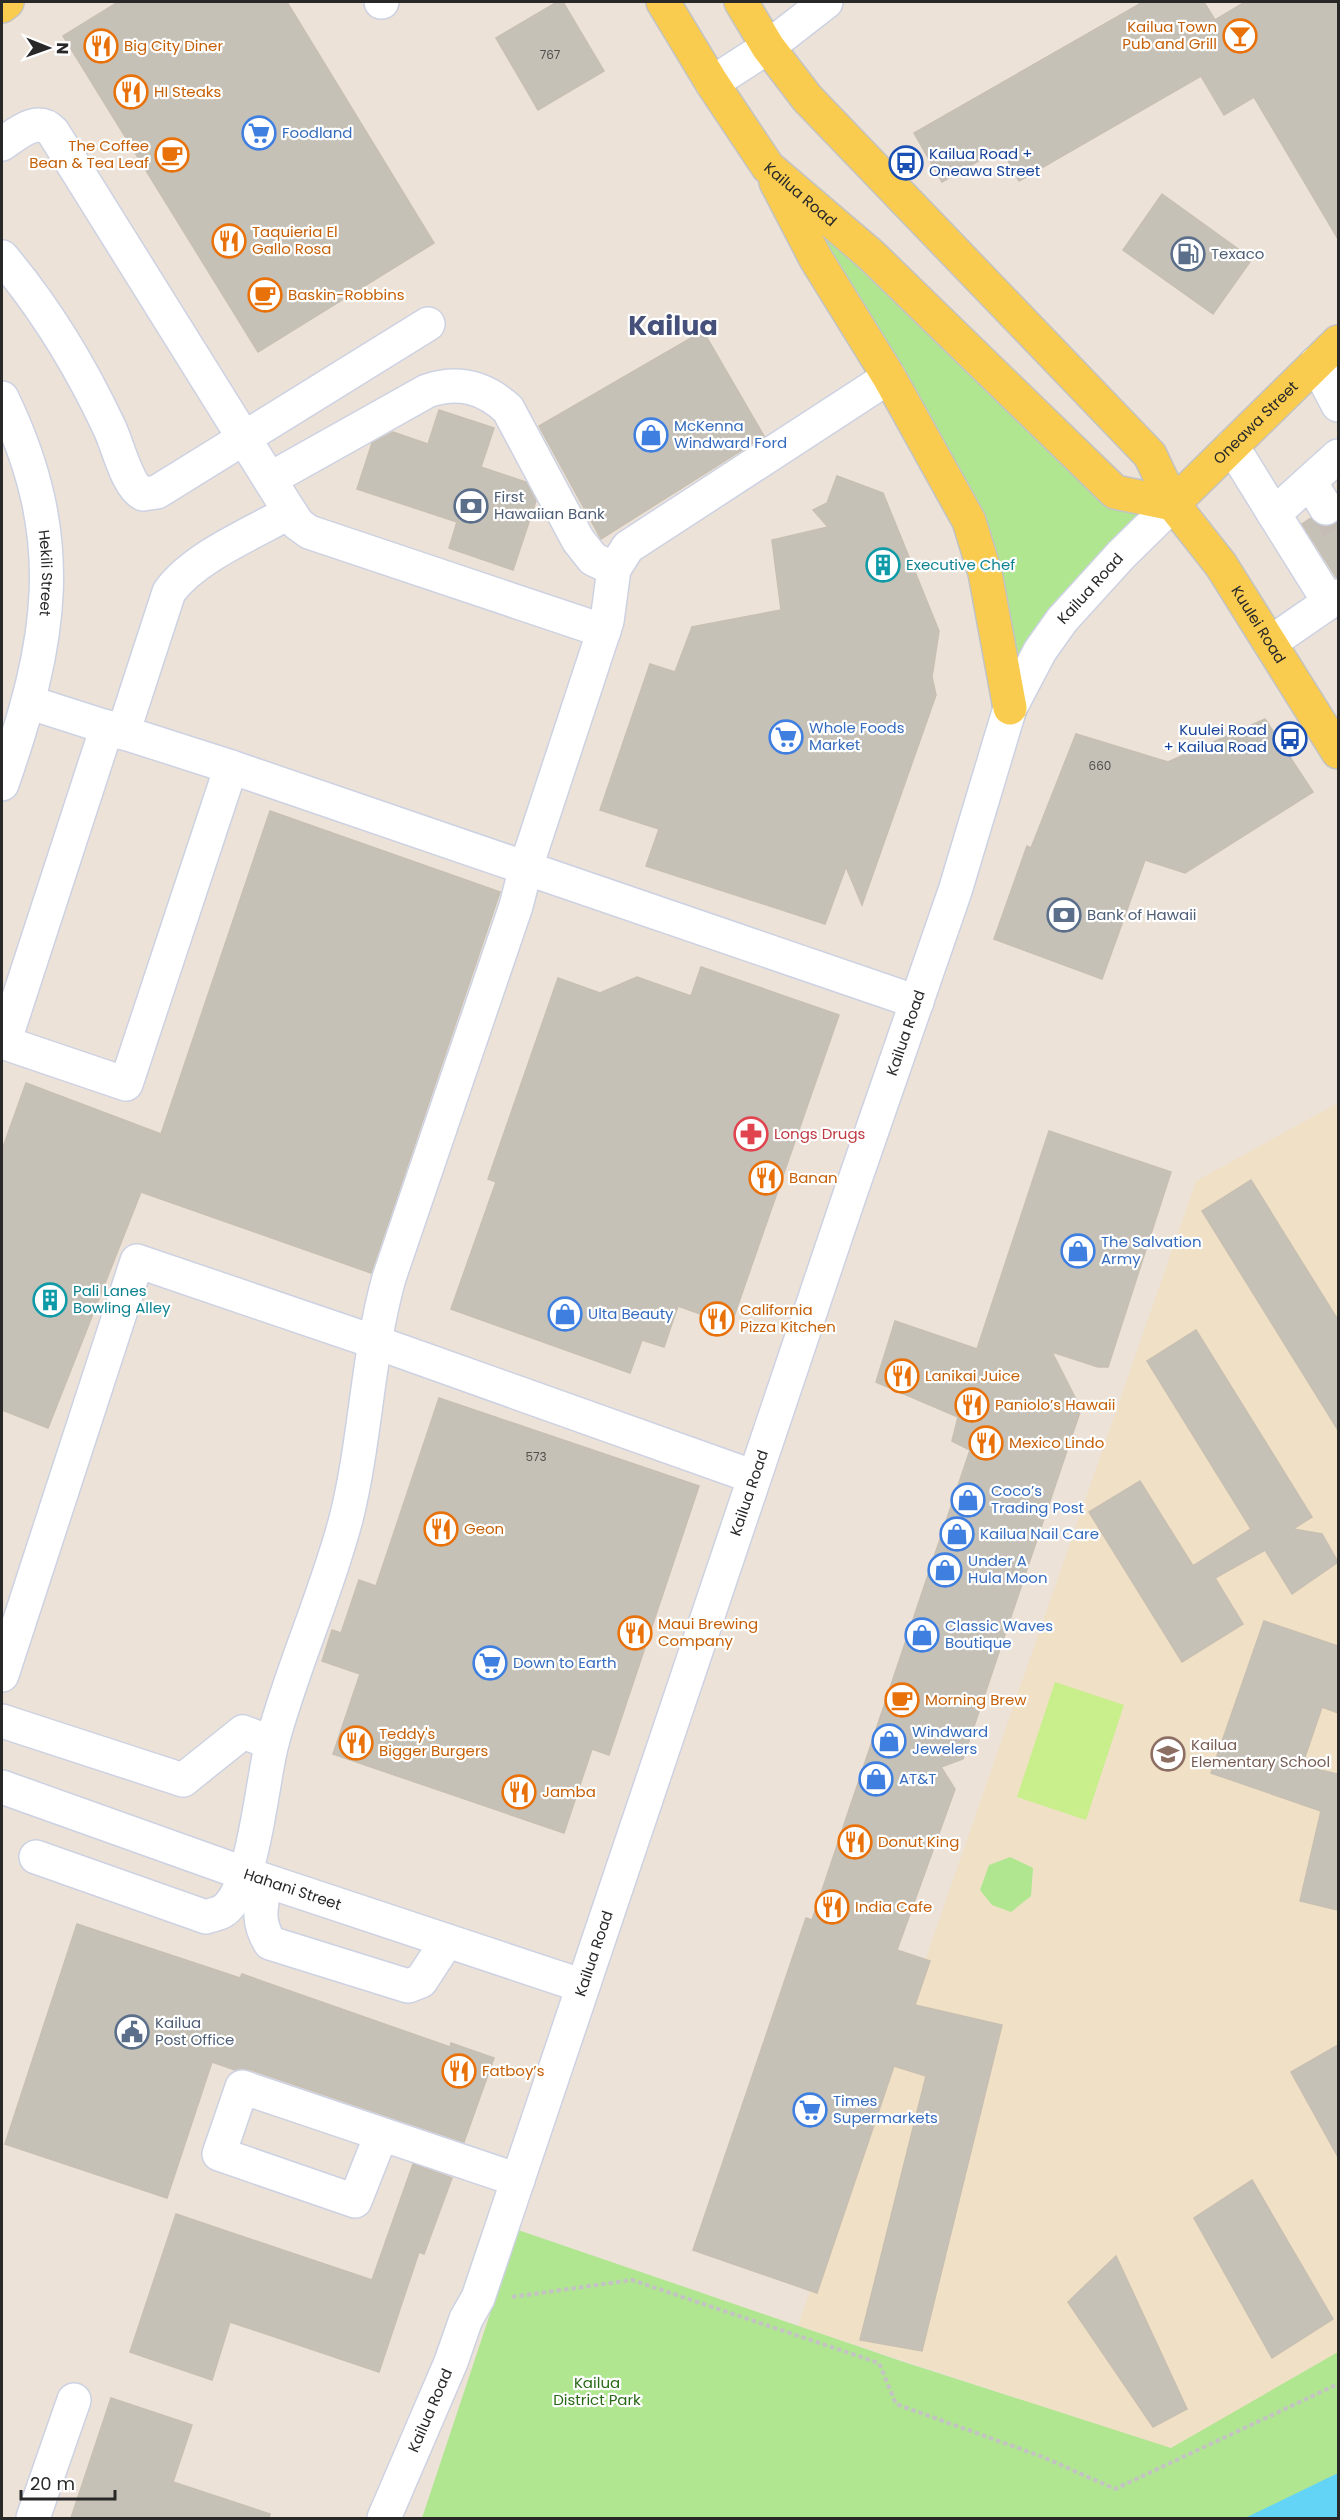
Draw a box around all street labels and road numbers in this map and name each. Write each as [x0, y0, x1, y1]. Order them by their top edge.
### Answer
street label: Kailua Road [760, 157, 841, 231]
street label: Oneawa Street [1208, 376, 1302, 469]
street label: Hekili Street [34, 529, 58, 617]
street label: Kailua Road [1052, 548, 1128, 628]
street label: Kuulei Road [1227, 582, 1291, 667]
street label: Kailua Road [881, 987, 930, 1078]
street label: Kailua Road [725, 1447, 773, 1539]
street label: Hahani Street [241, 1863, 344, 1915]
street label: Kailua Road [569, 1908, 618, 1999]
street label: Kailua Road [402, 2365, 457, 2455]

